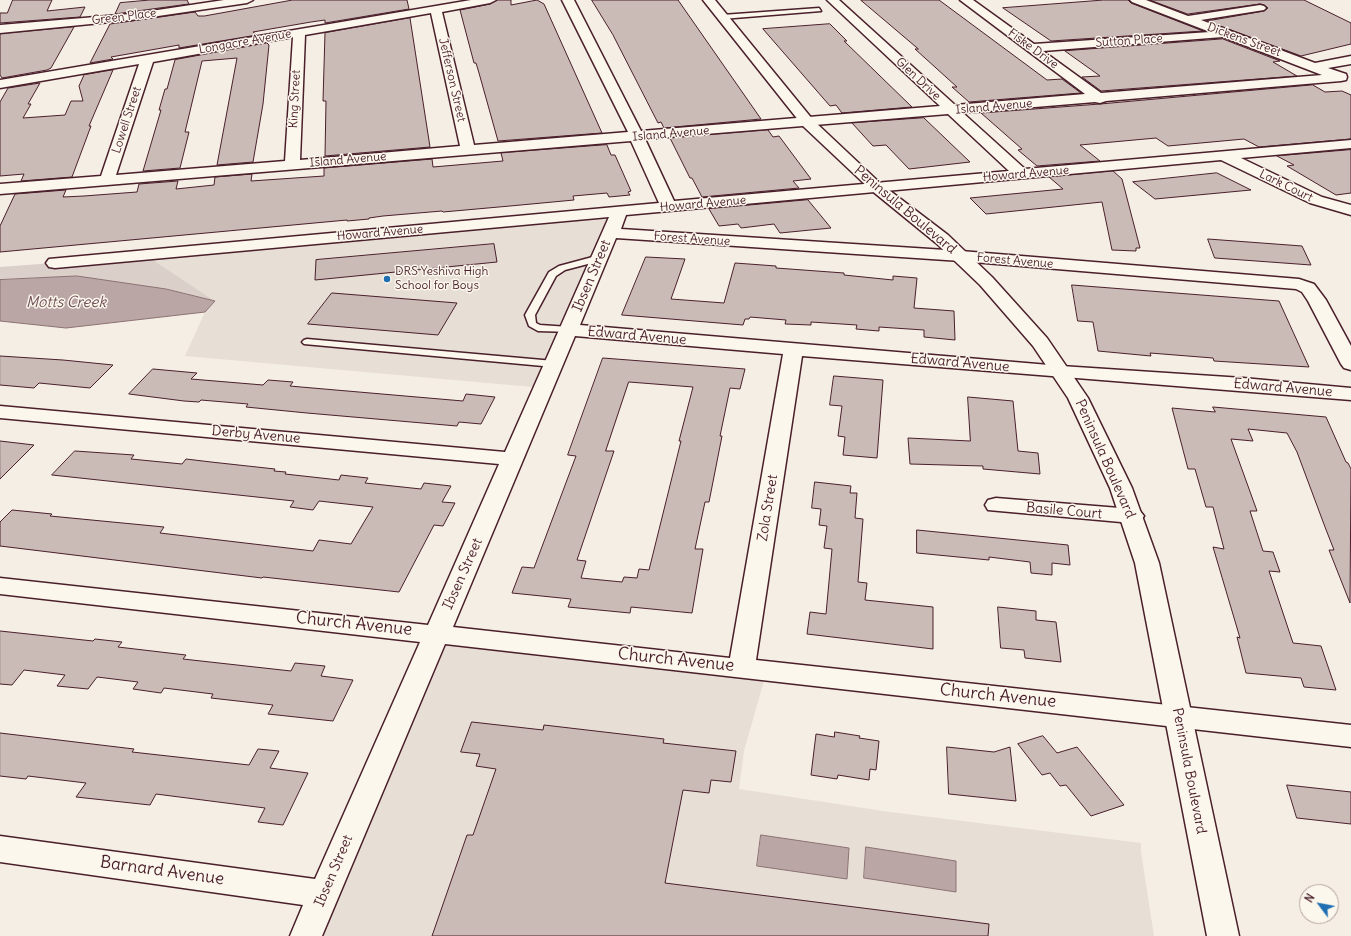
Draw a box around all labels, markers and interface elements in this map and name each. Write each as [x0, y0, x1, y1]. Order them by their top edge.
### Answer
street label: Green Place [91, 6, 157, 28]
street label: Dickens Street [1205, 20, 1283, 60]
street label: Fiske Drive [1005, 26, 1061, 72]
street label: Longacre Avenue [198, 27, 292, 57]
street label: Sutton Place [1095, 31, 1163, 51]
street label: Jefferson Street [435, 37, 469, 123]
street label: Glen Drive [893, 55, 943, 103]
street label: King Street [286, 69, 304, 129]
street label: Lowell Street [109, 85, 145, 155]
street label: Island Avenue [955, 96, 1033, 118]
street label: Island Avenue [632, 123, 710, 145]
street label: Island Avenue [309, 149, 387, 171]
street label: Peninsula Boulevard [851, 162, 959, 258]
street label: Howard Avenue [982, 163, 1070, 185]
street label: Lark Court [1257, 167, 1315, 205]
street label: Howard Avenue [659, 193, 747, 215]
street label: Howard Avenue [336, 222, 424, 244]
street label: Forest Avenue [653, 229, 731, 249]
street label: Ibsen Street [569, 237, 615, 315]
street label: Forest Avenue [976, 250, 1054, 272]
place label: DRS Yeshiva High School for Boys [395, 265, 488, 293]
marker: DRS Yeshiva High School for Boys [382, 274, 392, 284]
water label: Motts Creek [26, 294, 106, 312]
street label: Edward Avenue [587, 323, 687, 349]
street label: Edward Avenue [910, 350, 1010, 376]
street label: Edward Avenue [1233, 375, 1333, 401]
street label: Peninsula Boulevard [1071, 397, 1139, 521]
street label: Derby Avenue [211, 423, 301, 447]
street label: Zola Street [754, 473, 782, 543]
street label: Basile Court [1025, 499, 1103, 523]
street label: Ibsen Street [440, 536, 486, 612]
street label: Church Avenue [295, 608, 413, 640]
street label: Church Avenue [617, 644, 735, 676]
street label: Church Avenue [939, 680, 1057, 712]
street label: Peninsula Boulevard [1169, 706, 1209, 836]
street label: Ibsen Street [311, 832, 357, 910]
street label: Barnard Avenue [99, 852, 225, 890]
north arrow [1299, 884, 1339, 924]
text: N [1302, 891, 1318, 905]

